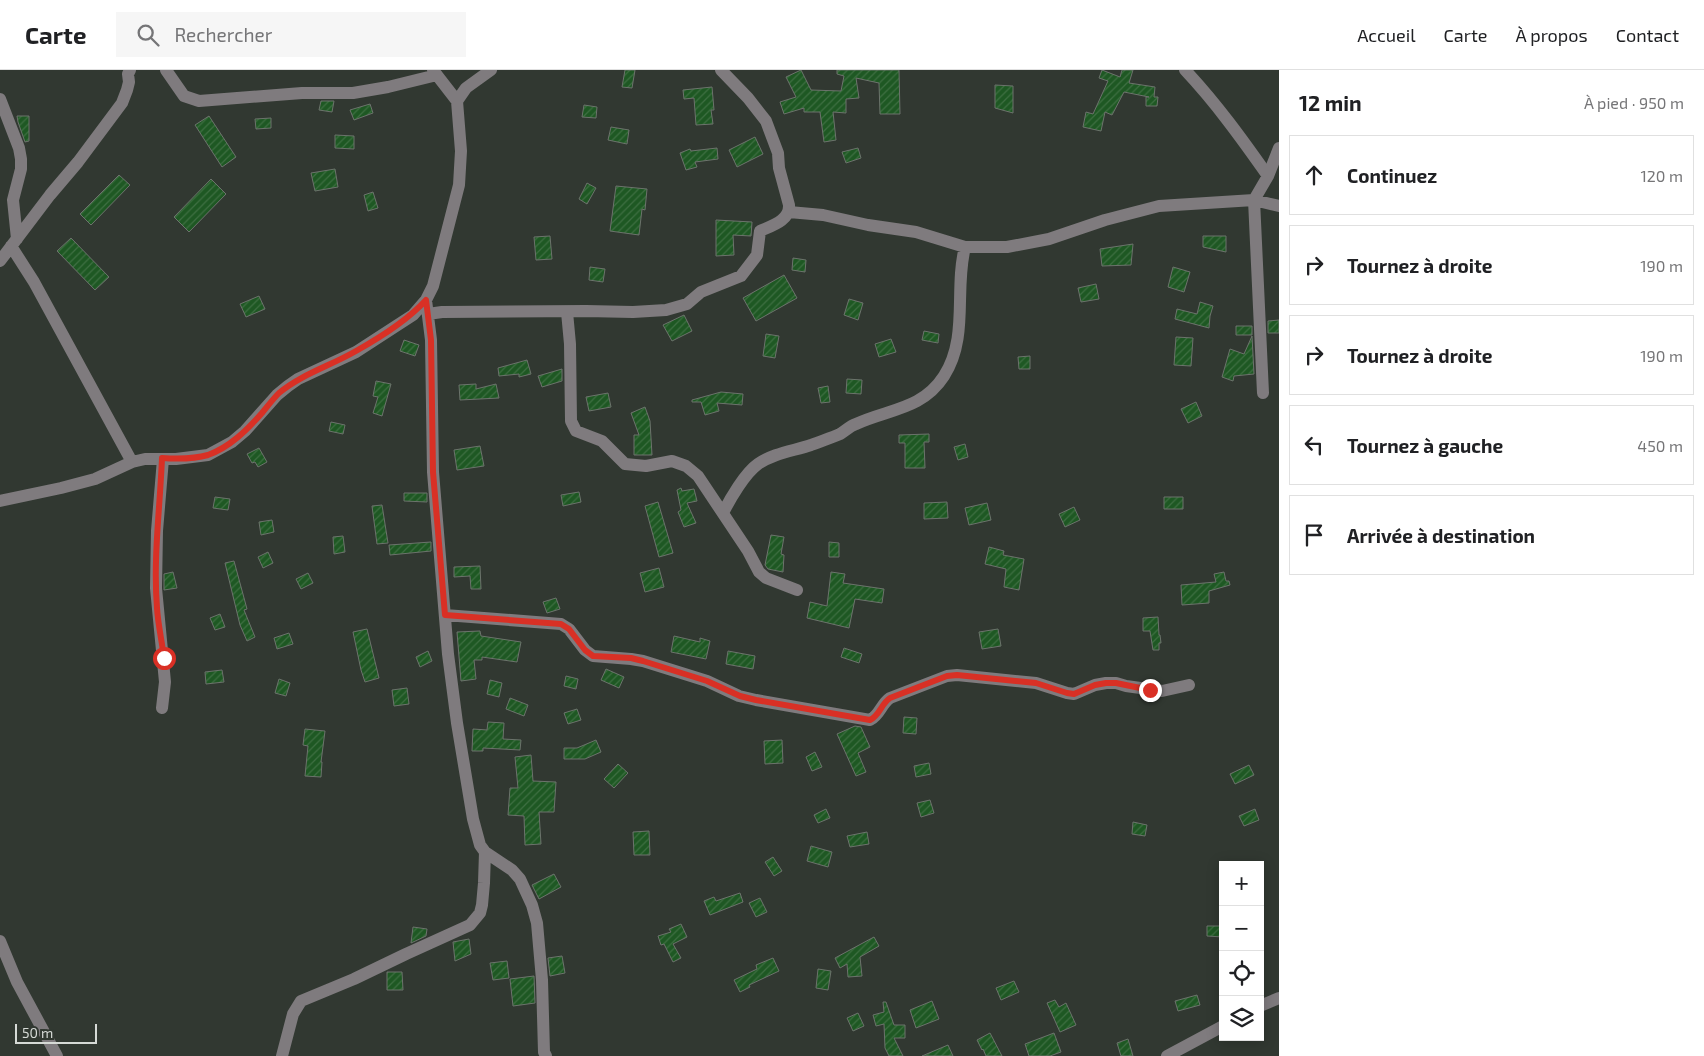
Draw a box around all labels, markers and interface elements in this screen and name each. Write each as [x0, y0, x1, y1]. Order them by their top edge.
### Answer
search box [116, 12, 466, 57]
text: Carte [25, 20, 86, 49]
icon: search [134, 21, 162, 49]
text: Rechercher [174, 23, 272, 46]
text: Accueil [1357, 24, 1416, 46]
text: Carte [1444, 24, 1487, 46]
text: À propos [1515, 24, 1588, 46]
text: Contact [1616, 24, 1679, 46]
text: 12 min [1299, 90, 1362, 115]
text: À pied · 950 m [1584, 93, 1684, 112]
icon: ahead [1300, 161, 1328, 189]
text: Continuez [1347, 164, 1437, 187]
text: 120 m [1640, 166, 1683, 185]
icon: right [1300, 251, 1328, 279]
text: Tournez à droite [1347, 254, 1493, 277]
text: 190 m [1640, 256, 1683, 275]
icon: right [1300, 341, 1328, 369]
text: Tournez à droite [1347, 344, 1493, 367]
text: 190 m [1640, 346, 1683, 365]
icon: left [1300, 431, 1328, 459]
text: Tournez à gauche [1347, 434, 1503, 457]
text: 450 m [1637, 436, 1683, 455]
icon: arrive [1300, 521, 1328, 549]
text: Arrivée à destination [1347, 524, 1535, 547]
route start [153, 647, 176, 670]
route end [1139, 679, 1162, 702]
map controls [1219, 861, 1264, 1041]
button: + [1219, 861, 1264, 906]
button: − [1219, 906, 1264, 951]
button: locate [1219, 951, 1264, 996]
button: layers [1219, 996, 1264, 1041]
scale bar [15, 1021, 98, 1044]
text: 50 m [22, 1024, 53, 1041]

